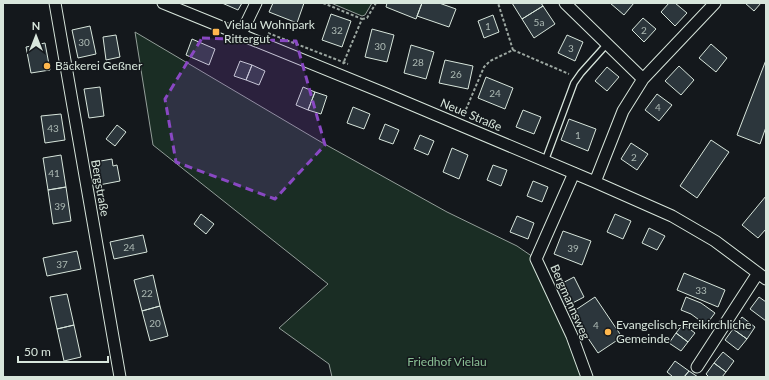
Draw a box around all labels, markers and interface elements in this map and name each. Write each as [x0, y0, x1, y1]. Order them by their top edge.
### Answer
north arrow [16, 16, 56, 56]
house number: 5a [534, 16, 544, 28]
place label: Vielau Wohnpark Rittergut [224, 17, 316, 46]
text: N [32, 19, 40, 32]
house number: 1 [485, 20, 491, 32]
house number: 32 [331, 24, 343, 36]
house number: 2 [641, 24, 647, 36]
marker: Vielau Wohnpark Rittergut [211, 27, 221, 37]
house number: 30 [78, 36, 90, 48]
house number: 30 [374, 40, 386, 52]
house number: 3 [568, 42, 574, 54]
house number: 28 [412, 56, 424, 68]
place label: Bäckerei Geßner [55, 58, 143, 73]
marker: Bäckerei Geßner [42, 61, 52, 71]
house number: 26 [450, 68, 462, 80]
house number: 24 [489, 87, 501, 99]
street label: Neue Straße [438, 95, 504, 134]
house number: 4 [655, 101, 661, 113]
house number: 43 [47, 122, 59, 134]
house number: 1 [575, 129, 581, 141]
house number: 2 [631, 151, 637, 163]
street label: Bergstraße [88, 158, 113, 218]
house number: 41 [48, 167, 60, 179]
house number: 39 [54, 200, 66, 212]
house number: 24 [123, 241, 135, 253]
house number: 39 [567, 242, 579, 254]
house number: 37 [56, 258, 68, 270]
street label: Bergmannsweg [547, 262, 594, 342]
house number: 33 [695, 284, 707, 296]
house number: 22 [141, 287, 153, 299]
house number: 20 [149, 317, 161, 329]
place label: Evangelisch-Freikirchliche Gemeinde [616, 317, 751, 346]
house number: 4 [593, 319, 599, 331]
marker: Evangelisch-Freikirchliche Gemeinde [603, 327, 613, 337]
scale bar [18, 338, 108, 364]
text: 50 m [24, 344, 51, 359]
park label: Friedhof Vielau [407, 354, 487, 369]

